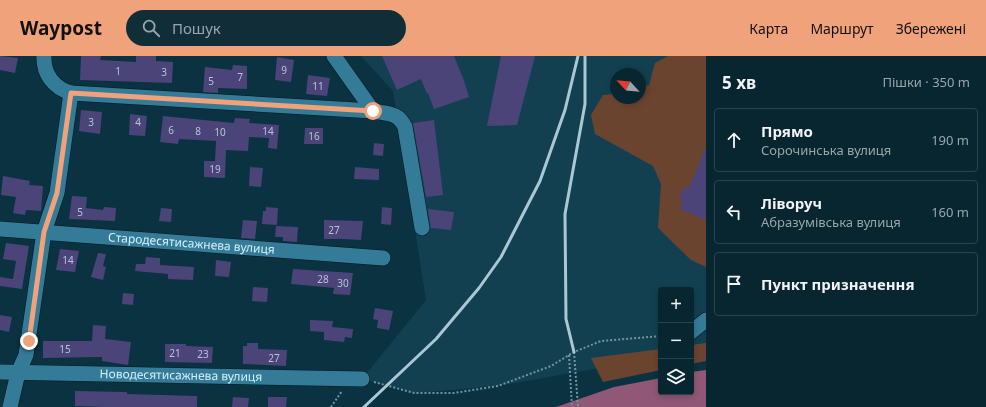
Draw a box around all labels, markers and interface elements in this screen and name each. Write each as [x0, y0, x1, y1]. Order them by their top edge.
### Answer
search box [126, 10, 406, 46]
text: Waypost [20, 15, 102, 41]
icon: search [140, 17, 162, 39]
text: Пошук [172, 18, 221, 38]
text: Карта [749, 19, 788, 38]
text: Маршрут [810, 19, 874, 38]
text: Збережені [896, 19, 966, 38]
house number: 9 [281, 63, 287, 77]
house number: 1 [115, 64, 121, 78]
house number: 3 [161, 65, 167, 79]
north arrow [610, 68, 646, 104]
house number: 7 [237, 70, 243, 84]
text: 5 хв [722, 71, 756, 94]
text: Пішки · 350 m [882, 73, 970, 91]
house number: 5 [208, 74, 214, 88]
house number: 11 [312, 79, 324, 93]
route start [364, 102, 382, 120]
house number: 3 [88, 115, 94, 129]
house number: 4 [135, 115, 141, 129]
text: Прямо [761, 121, 813, 141]
house number: 6 [168, 123, 174, 137]
house number: 8 [195, 124, 201, 138]
house number: 14 [262, 124, 274, 138]
house number: 10 [214, 125, 226, 139]
house number: 16 [308, 129, 320, 143]
icon: ahead [723, 129, 745, 151]
text: 190 m [931, 131, 969, 149]
text: Сорочинська вулиця [761, 141, 891, 159]
house number: 19 [209, 162, 221, 176]
text: Ліворуч [761, 193, 822, 213]
icon: left [723, 201, 745, 223]
text: 160 m [931, 203, 969, 221]
house number: 5 [77, 205, 83, 219]
text: Абразумівська вулиця [761, 213, 901, 231]
house number: 27 [328, 223, 340, 237]
street label: Стародесятисажнева вулиця [108, 228, 275, 258]
house number: 14 [62, 253, 74, 267]
house number: 28 [317, 272, 329, 286]
icon: arrive [723, 273, 745, 295]
text: Пункт призначення [761, 274, 915, 294]
house number: 30 [337, 276, 349, 290]
map controls [658, 287, 694, 395]
button: + [658, 287, 694, 323]
button: − [658, 323, 694, 359]
route end [20, 332, 38, 350]
house number: 15 [59, 342, 71, 356]
house number: 21 [169, 346, 181, 360]
house number: 23 [197, 347, 209, 361]
house number: 27 [268, 351, 280, 365]
button: layers [658, 359, 694, 395]
street label: Новодесятисажнева вулиця [100, 365, 262, 385]

